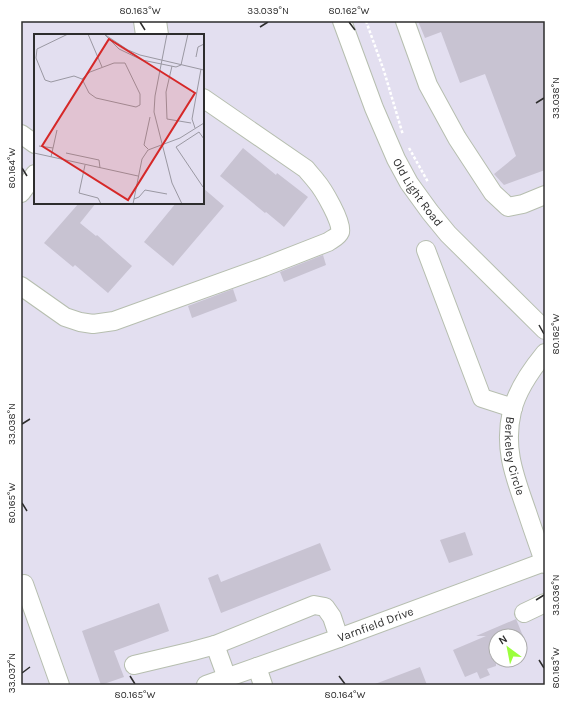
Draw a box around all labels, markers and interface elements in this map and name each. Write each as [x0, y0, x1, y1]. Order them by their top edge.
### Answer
text: 80.163°W [119, 5, 161, 17]
text: 33.039°N [247, 5, 289, 17]
text: 80.162°W [328, 5, 370, 17]
inset map [34, 34, 204, 204]
text: 33.038°N [550, 77, 562, 119]
text: 80.164°W [6, 148, 18, 188]
street label: Old Light Road [390, 156, 446, 229]
text: 80.162°W [550, 313, 562, 355]
text: 33.038°N [6, 403, 18, 445]
street label: Berkeley Circle [502, 416, 528, 497]
text: 80.165°W [6, 482, 18, 523]
text: 33.036°N [550, 574, 562, 616]
street label: Varnfield Drive [336, 604, 415, 645]
north arrow [488, 628, 528, 668]
text: N [496, 632, 510, 648]
text: 80.163°W [550, 647, 562, 689]
text: 33.037°N [6, 653, 18, 693]
text: 80.165°W [115, 689, 156, 701]
text: 80.164°W [325, 689, 365, 701]

